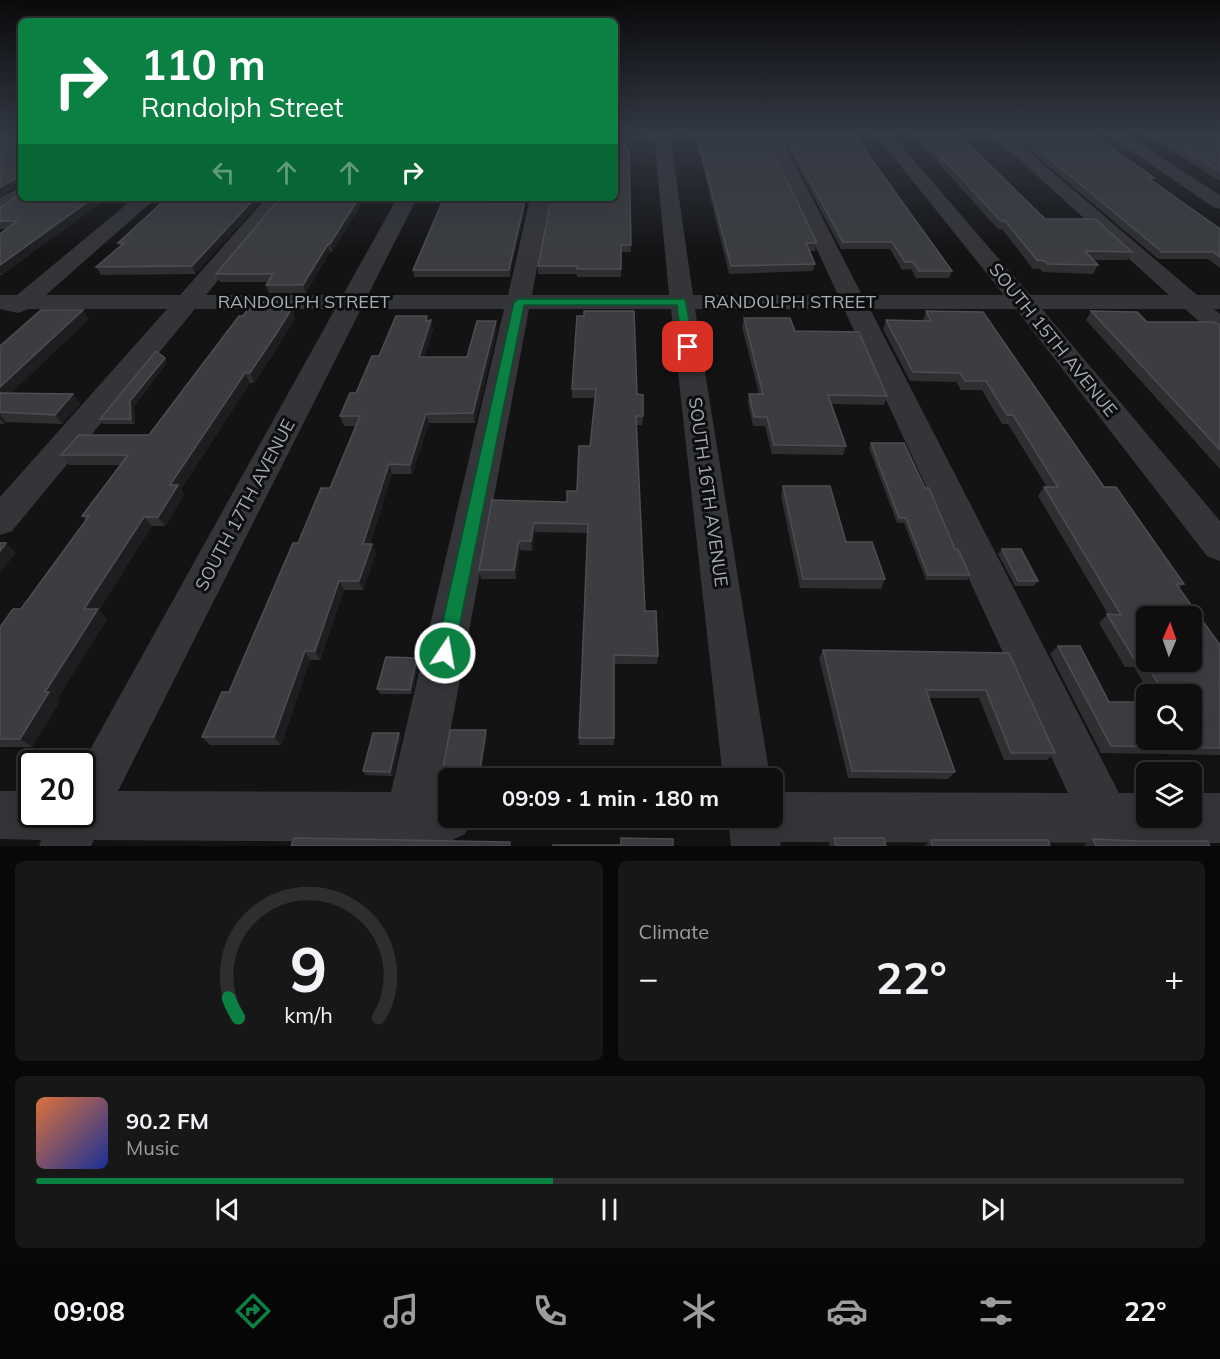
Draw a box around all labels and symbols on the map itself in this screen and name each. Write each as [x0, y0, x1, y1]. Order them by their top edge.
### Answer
street label: SOUTH 15TH AVENUE [984, 258, 1122, 421]
street label: RANDOLPH STREET [218, 290, 390, 313]
street label: RANDOLPH STREET [704, 290, 876, 313]
pin [662, 321, 713, 372]
street label: SOUTH 16TH AVENUE [684, 396, 733, 588]
street label: SOUTH 17TH AVENUE [190, 415, 300, 595]
north arrow [1136, 606, 1202, 672]
position arrow [413, 621, 477, 685]
speed limit sign: 20 [18, 750, 96, 828]

